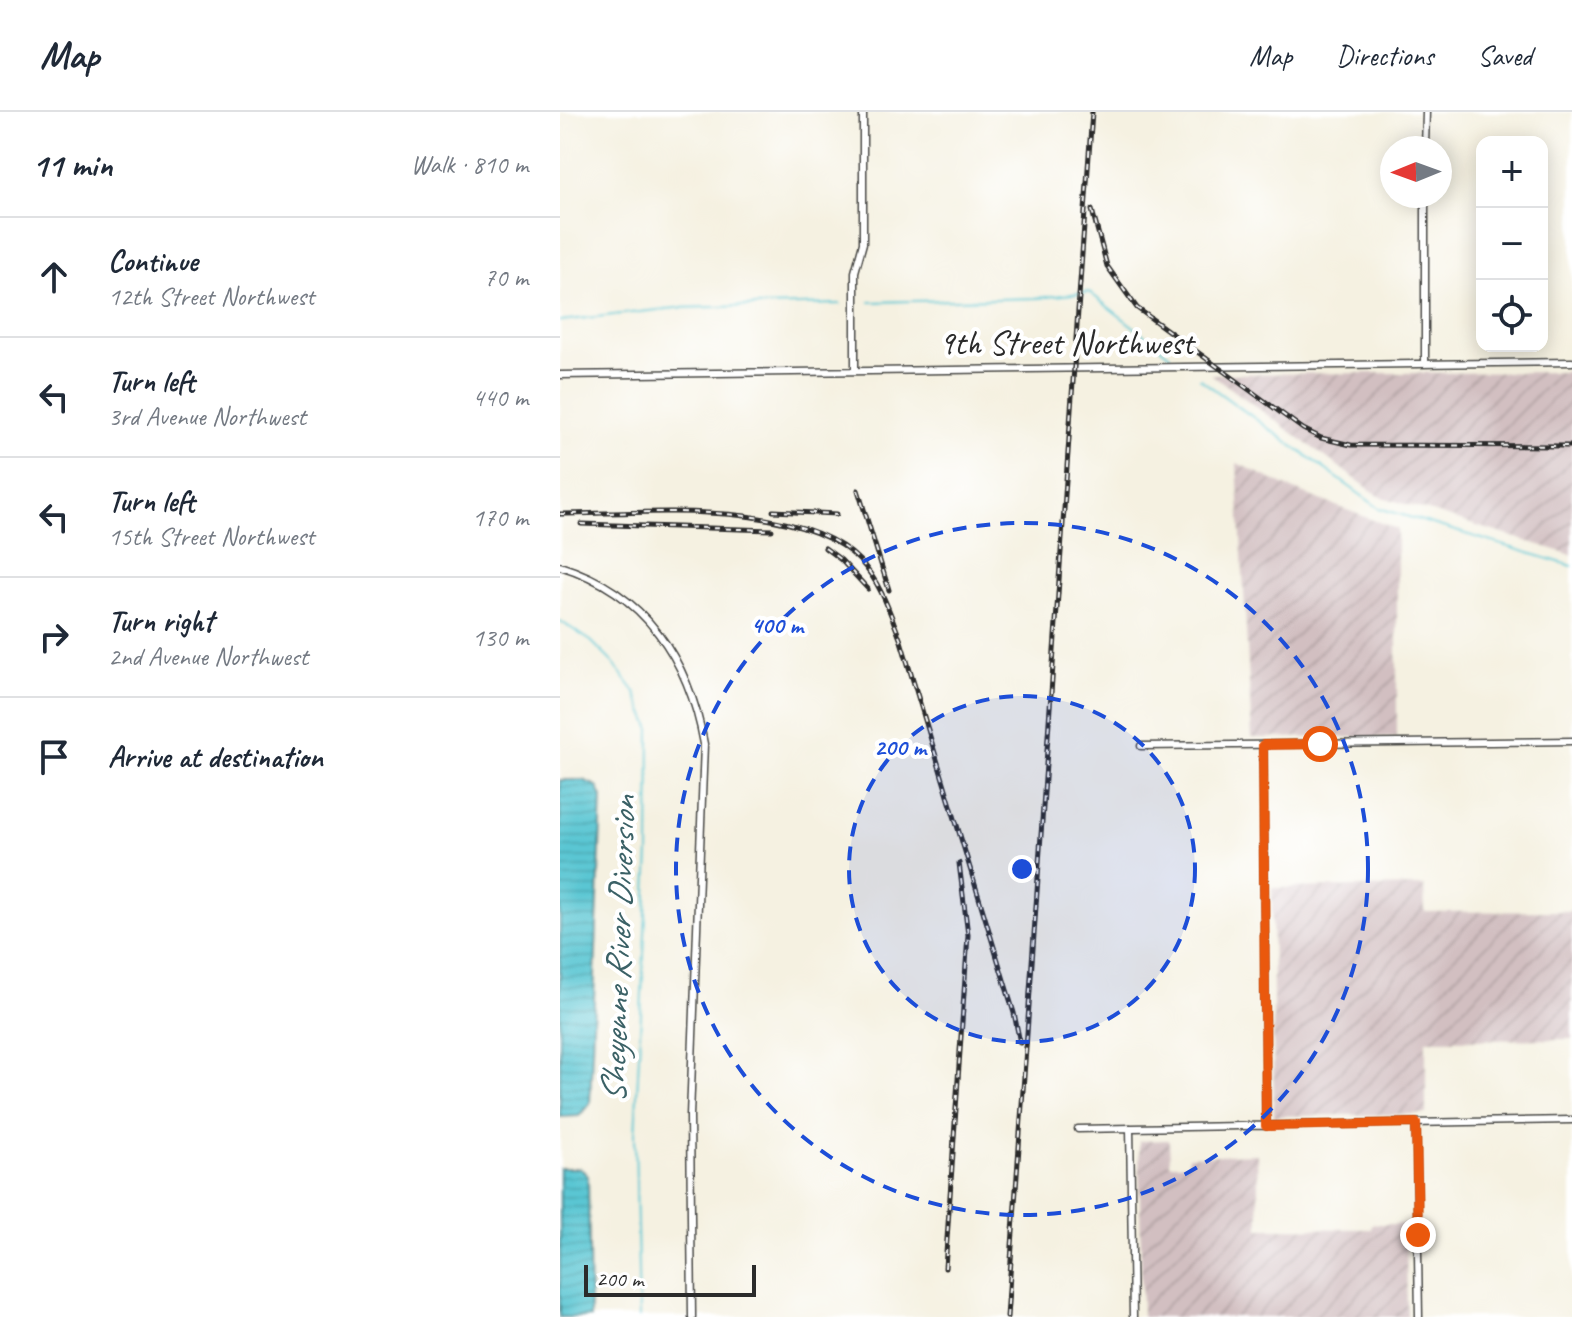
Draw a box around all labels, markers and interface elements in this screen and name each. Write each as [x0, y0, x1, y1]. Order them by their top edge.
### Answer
text: Map [40, 32, 99, 79]
text: Map [1249, 38, 1292, 73]
text: Directions [1336, 38, 1434, 73]
text: Saved [1478, 38, 1532, 73]
north arrow [1380, 136, 1452, 208]
map controls [1476, 136, 1548, 352]
button: + [1476, 136, 1548, 208]
text: 11 min [32, 143, 112, 186]
text: Walk · 810 m [411, 148, 528, 181]
button: − [1476, 208, 1548, 280]
text: Continue [108, 242, 198, 280]
icon: ahead [32, 255, 76, 299]
text: 70 m [484, 261, 528, 294]
text: 12th Street Northwest [108, 280, 314, 313]
button: locate [1476, 280, 1548, 352]
street label: 9th Street Northwest [939, 321, 1197, 364]
text: Turn left [108, 362, 195, 400]
icon: left [32, 375, 76, 419]
text: 440 m [472, 381, 528, 414]
text: 3rd Avenue Northwest [108, 400, 306, 433]
text: Turn left [108, 482, 195, 520]
icon: left [32, 495, 76, 539]
text: 170 m [472, 501, 528, 534]
text: 15th Street Northwest [108, 520, 314, 553]
text: Turn right [108, 602, 213, 640]
text: 400 m [751, 610, 805, 640]
icon: right [32, 615, 76, 659]
text: 130 m [472, 621, 528, 654]
text: 2nd Avenue Northwest [108, 640, 308, 673]
route start [1302, 726, 1338, 762]
text: 200 m [874, 732, 928, 762]
icon: arrive [32, 735, 76, 779]
text: Arrive at destination [108, 738, 323, 776]
water label: Sheyenne River Diversion [590, 793, 646, 1104]
centre of rings [1008, 855, 1036, 883]
route end [1400, 1217, 1436, 1253]
scale bar [584, 1261, 756, 1297]
text: 200 m [596, 1265, 643, 1293]

